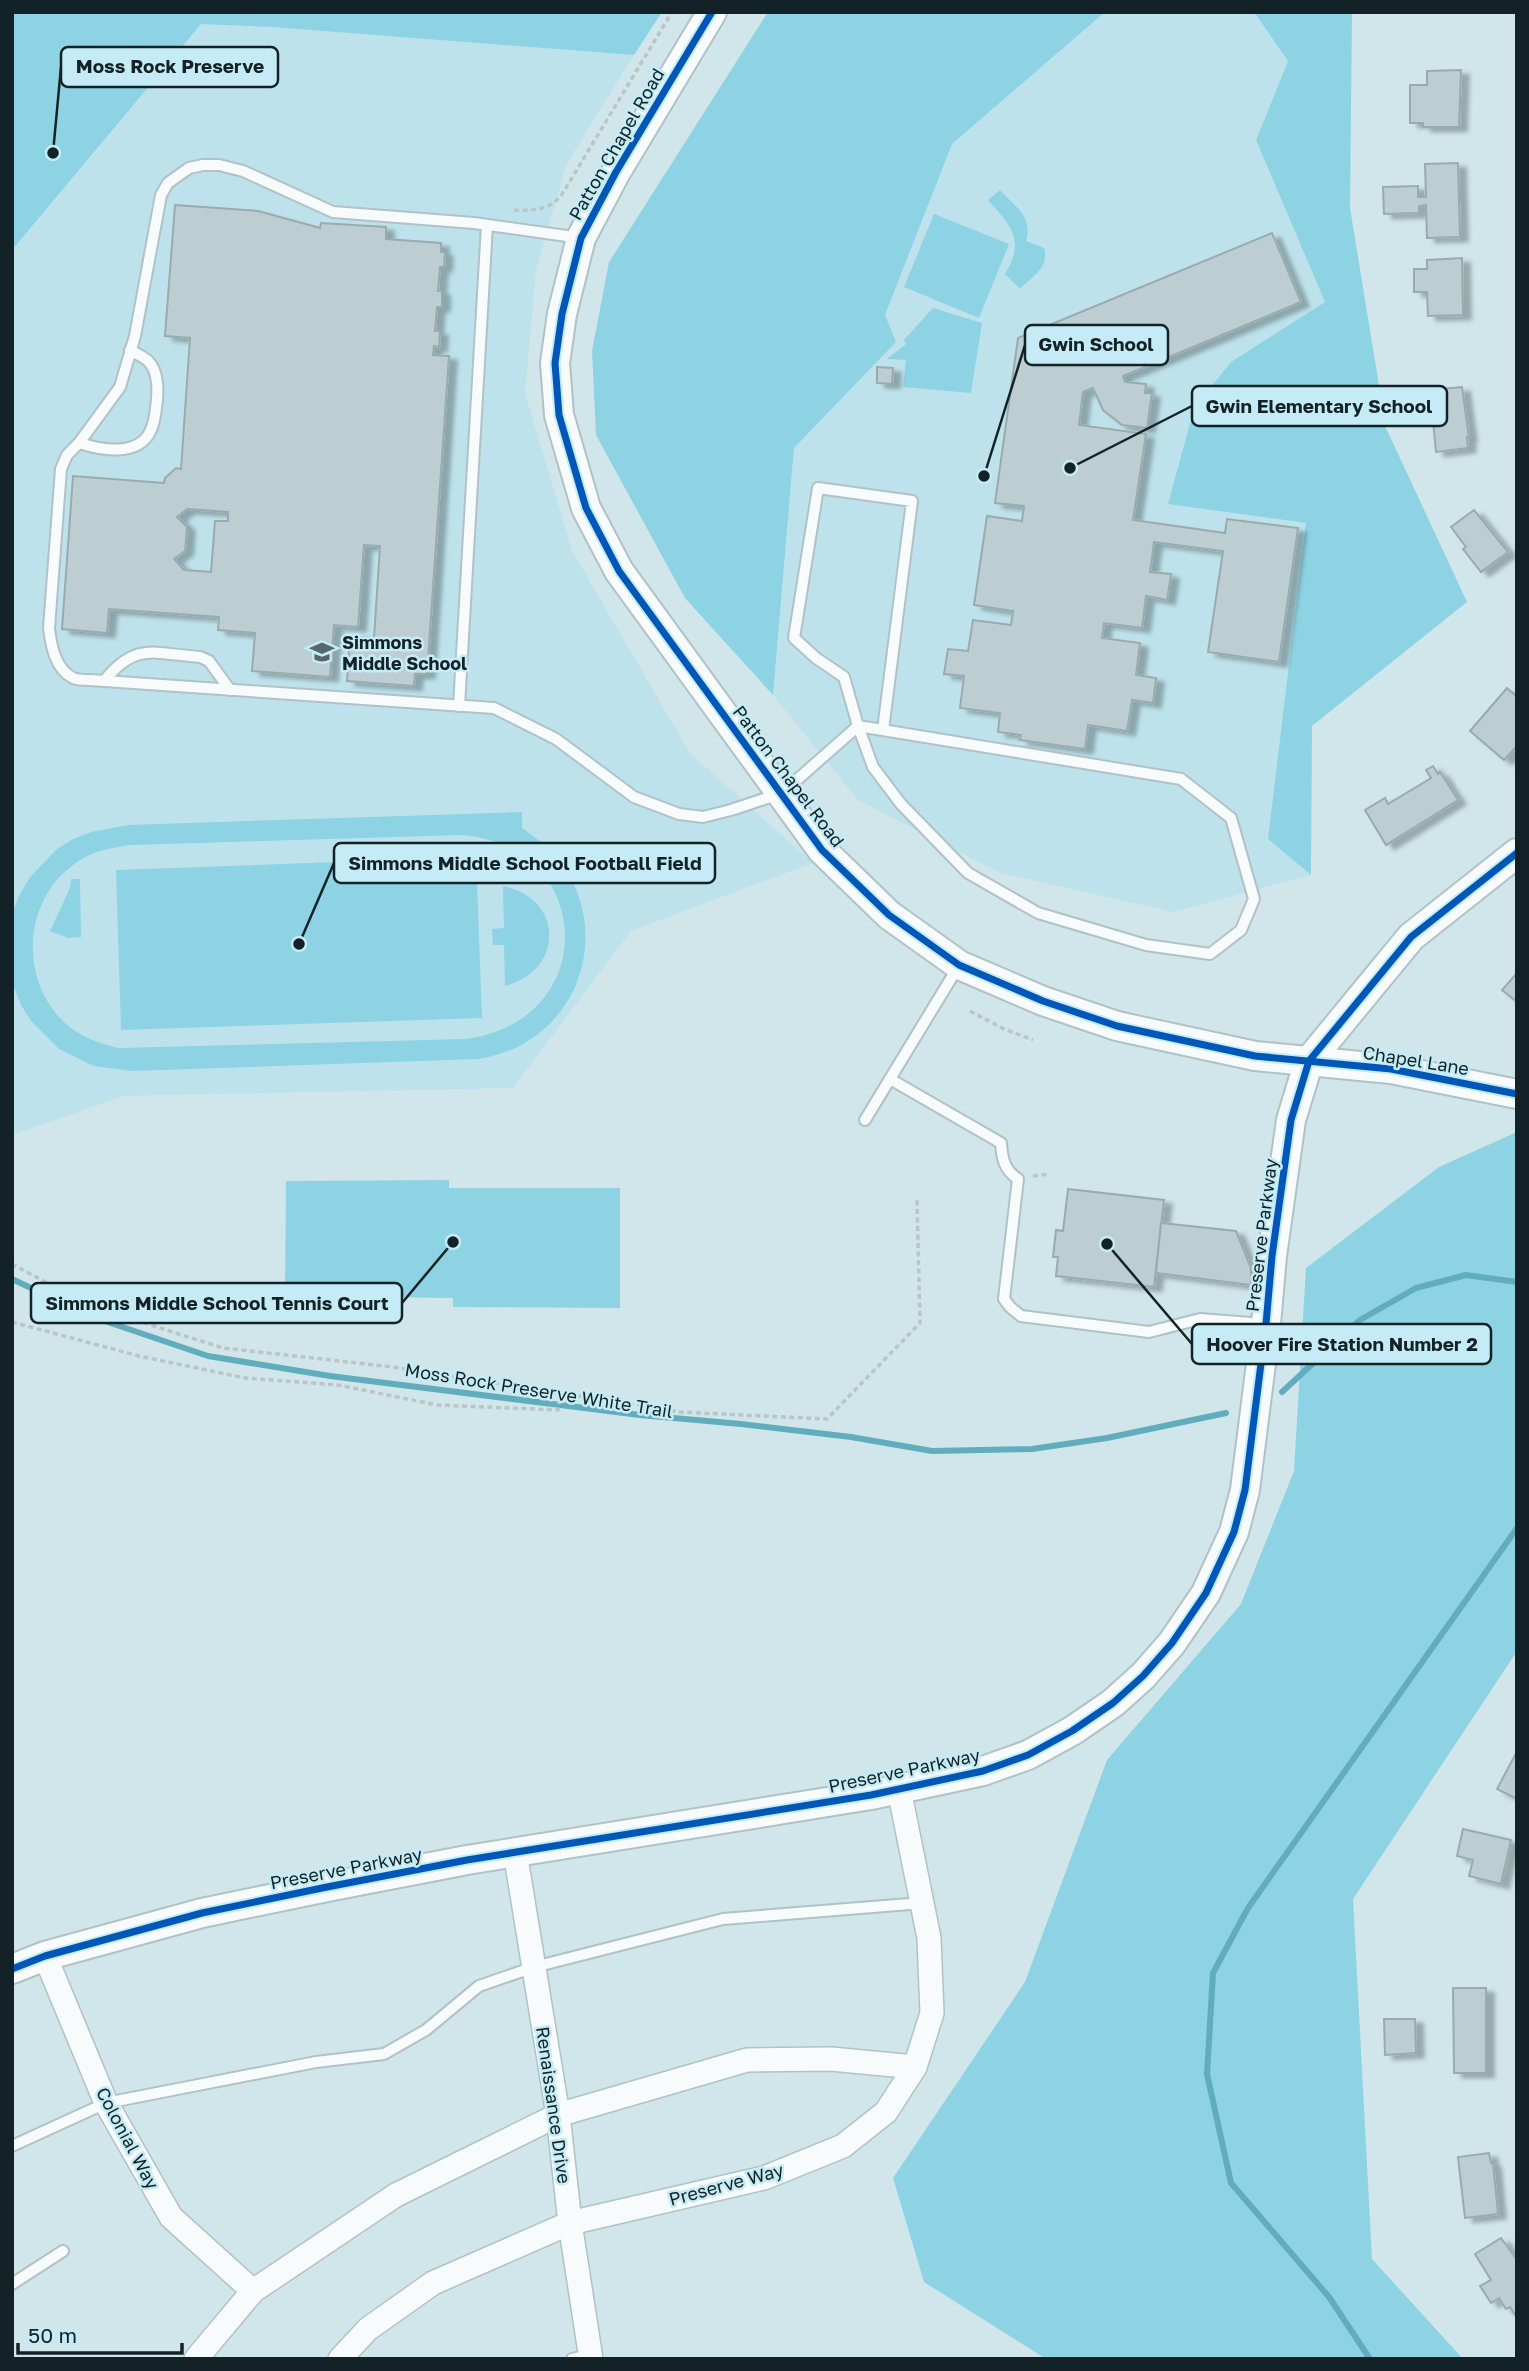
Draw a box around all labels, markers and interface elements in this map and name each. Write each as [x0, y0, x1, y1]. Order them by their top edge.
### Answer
callout: Moss Rock Preserve [61, 47, 278, 87]
text: Moss Rock Preserve [76, 54, 264, 77]
street label: Patton Chapel Road [564, 64, 668, 224]
callout: Gwin School [1025, 325, 1168, 365]
text: Gwin School [1038, 332, 1154, 355]
callout: Gwin Elementary School [1192, 386, 1447, 426]
text: Gwin Elementary School [1206, 394, 1432, 417]
place label: Simmons Middle School [342, 631, 467, 674]
school or university icon: Simmons Middle School [308, 638, 336, 666]
street label: Patton Chapel Road [729, 701, 849, 851]
callout: Simmons Middle School Football Field [334, 843, 715, 883]
text: Simmons Middle School Football Field [348, 851, 702, 874]
street label: Chapel Lane [1361, 1041, 1471, 1079]
street label: Preserve Parkway [1241, 1157, 1281, 1313]
callout: Simmons Middle School Tennis Court [31, 1283, 402, 1323]
text: Simmons Middle School Tennis Court [45, 1291, 389, 1314]
callout: Hoover Fire Station Number 2 [1192, 1324, 1491, 1364]
text: Hoover Fire Station Number 2 [1206, 1332, 1478, 1355]
street label: Moss Rock Preserve White Trail [403, 1358, 675, 1422]
street label: Preserve Parkway [826, 1743, 982, 1797]
street label: Preserve Parkway [268, 1842, 424, 1894]
street label: Renaissance Drive [532, 2025, 576, 2185]
street label: Colonial Way [92, 2083, 164, 2193]
street label: Preserve Way [666, 2158, 786, 2210]
scale bar [18, 2312, 182, 2356]
text: 50 m [28, 2322, 77, 2348]

